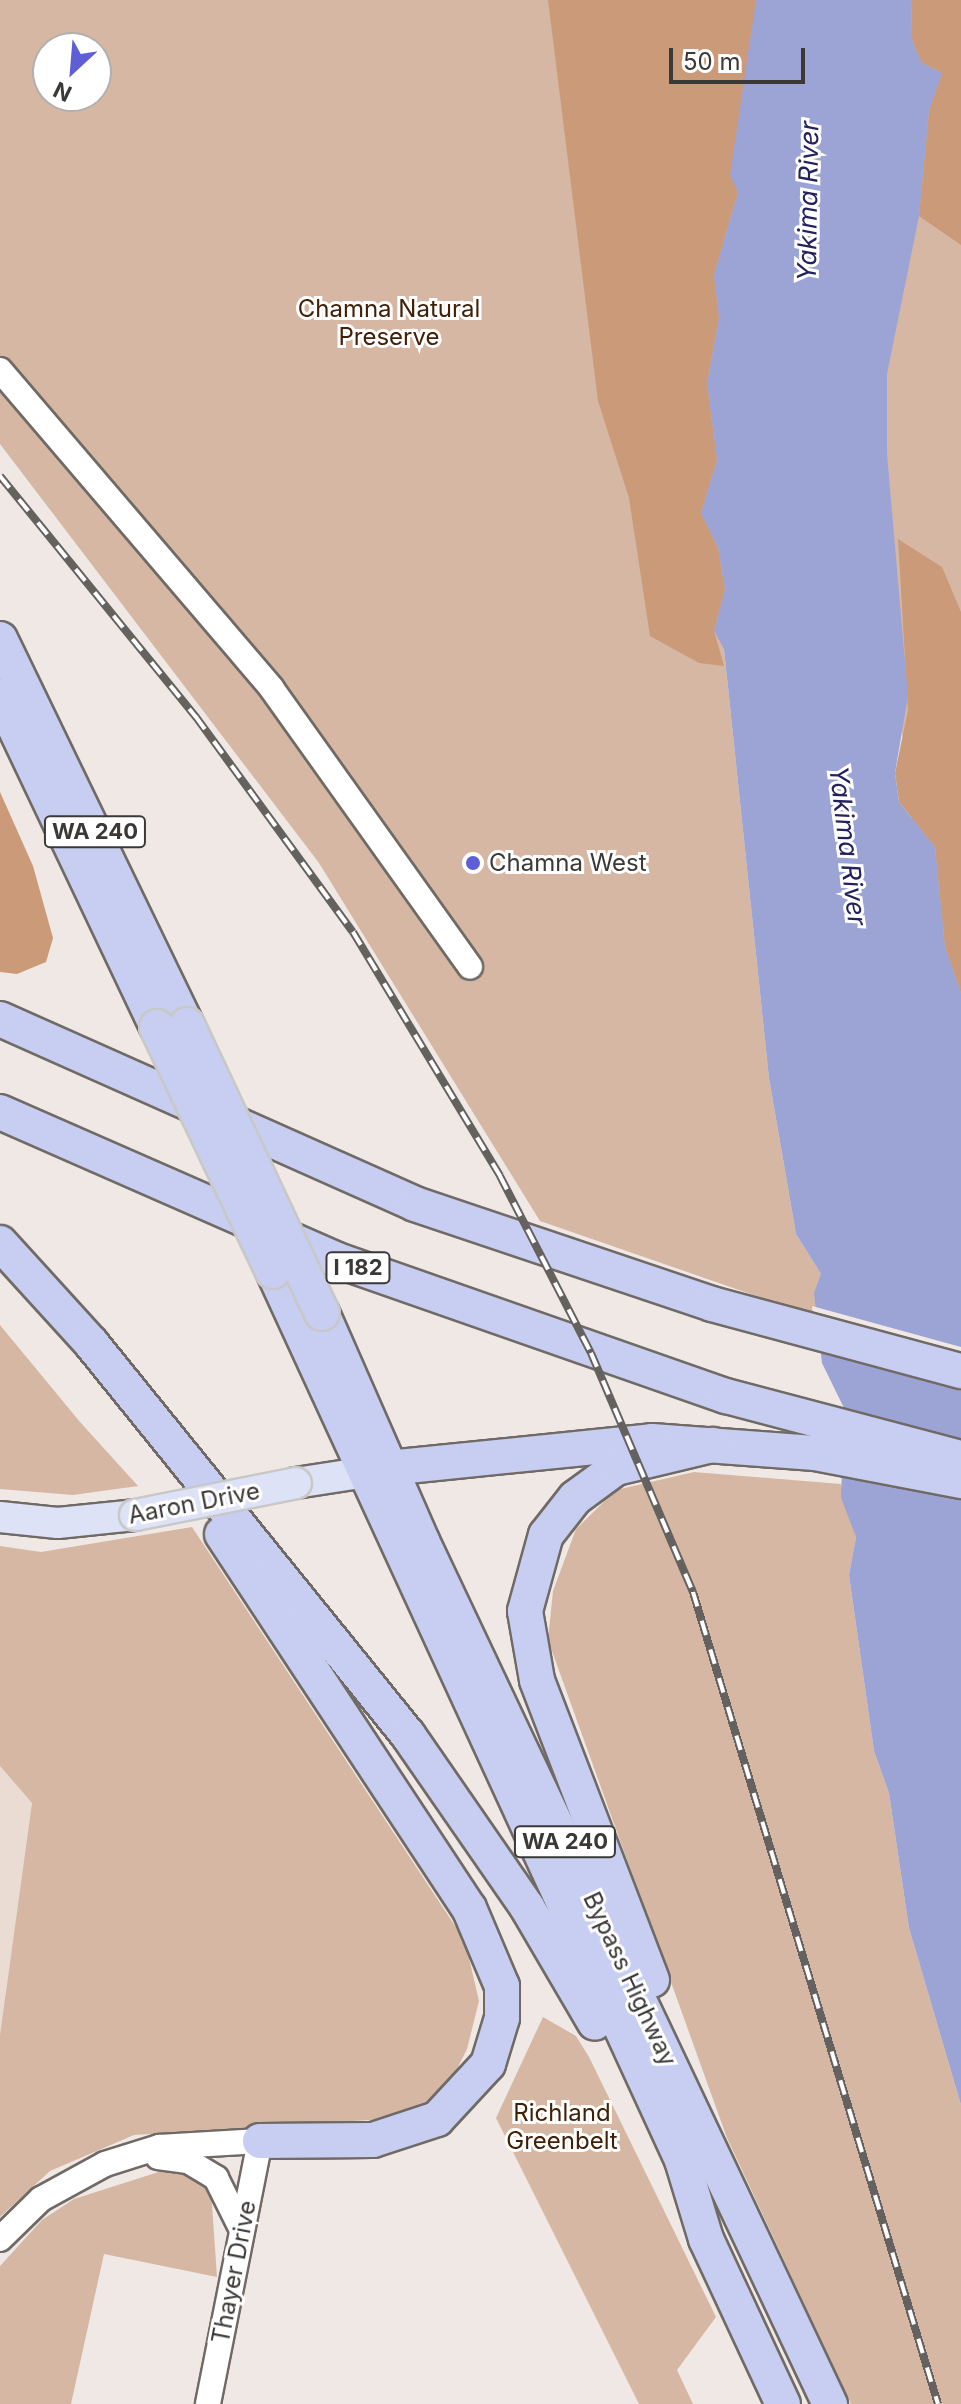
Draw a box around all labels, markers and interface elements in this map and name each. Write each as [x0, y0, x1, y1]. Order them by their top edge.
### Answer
north arrow [32, 32, 112, 112]
scale bar [673, 32, 809, 82]
text: 50 m [683, 47, 741, 76]
text: N [49, 76, 76, 107]
water label: Yakima River [791, 121, 825, 281]
park label: Chamna Natural Preserve [298, 295, 480, 351]
water label: Yakima River [823, 765, 873, 927]
road number: WA 240 [43, 814, 147, 850]
place label: Chamna West [489, 849, 647, 877]
marker: Chamna West [464, 854, 482, 872]
road number: I 182 [324, 1250, 392, 1286]
street label: Aaron Drive [126, 1476, 262, 1530]
road number: WA 240 [513, 1824, 617, 1860]
street label: Bypass Highway [577, 1887, 683, 2071]
park label: Richland Greenbelt [506, 2099, 618, 2155]
street label: Thayer Drive [206, 2198, 262, 2346]

